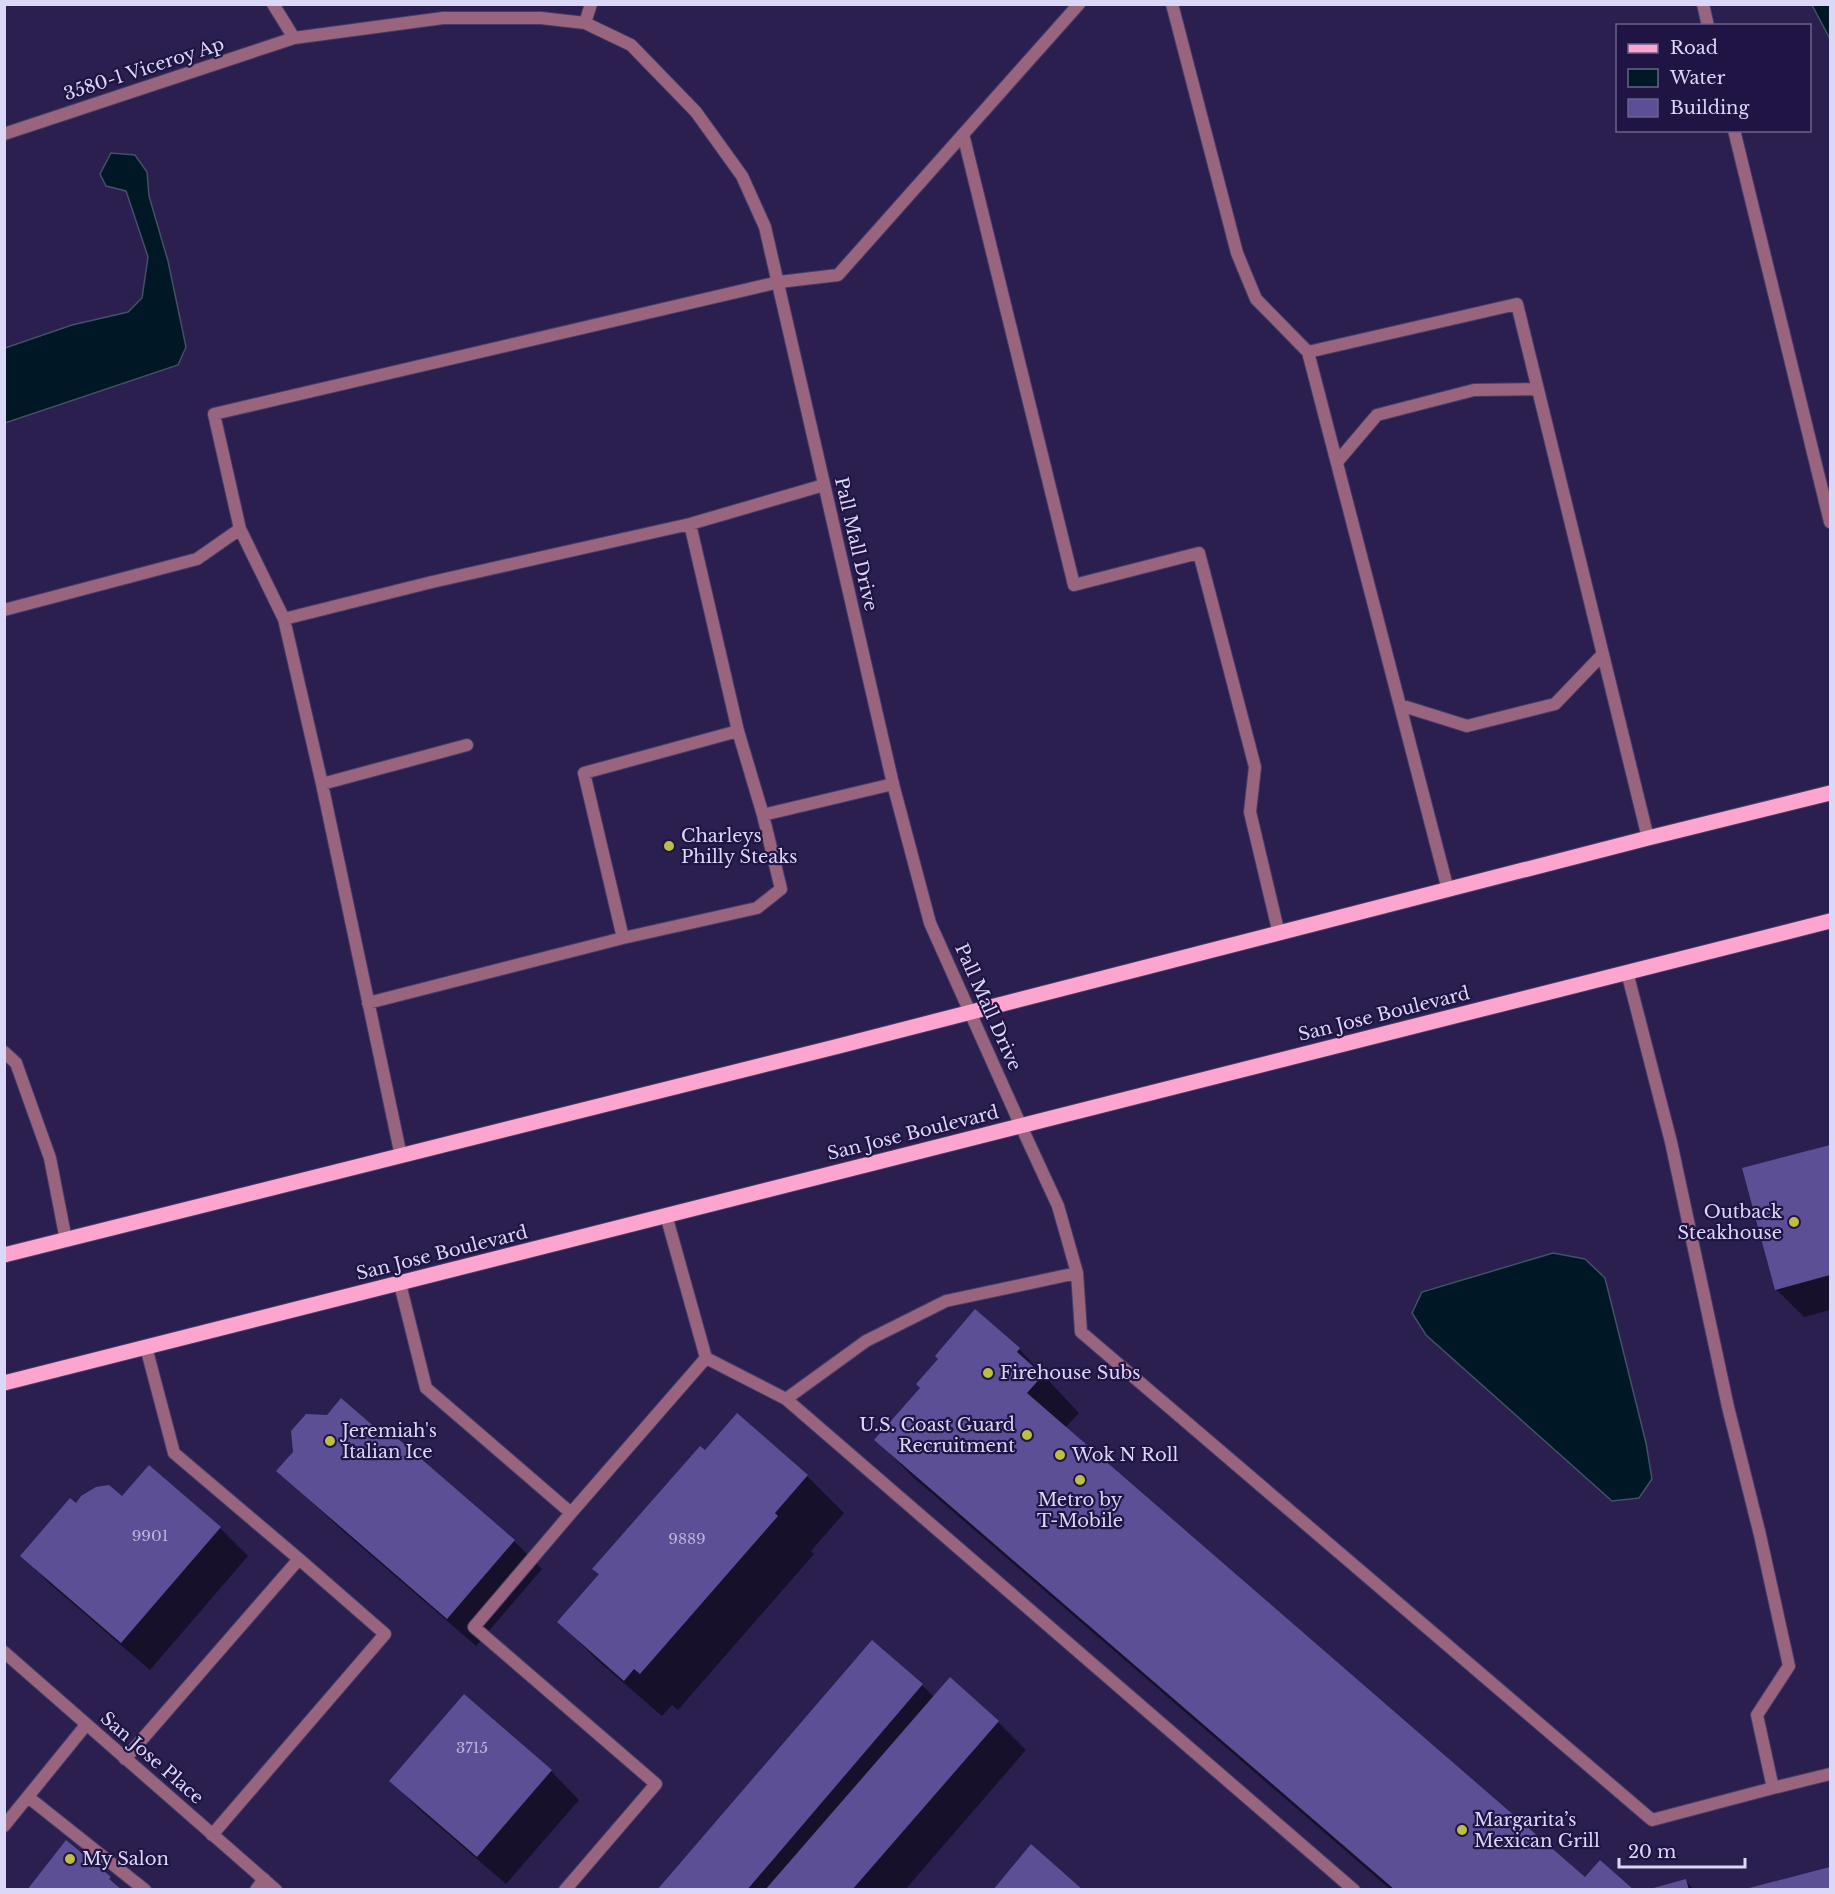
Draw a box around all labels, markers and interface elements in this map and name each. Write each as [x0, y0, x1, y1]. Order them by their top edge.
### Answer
legend [1616, 24, 1811, 132]
street label: 3580-1 Viceroy Ap [61, 33, 227, 105]
text: Road [1670, 37, 1718, 59]
text: Water [1669, 67, 1726, 89]
text: Building [1670, 97, 1749, 119]
street label: Pall Mall Drive [830, 475, 882, 613]
place label: Charleys Philly Steaks [681, 825, 797, 868]
marker: Charleys Philly Steaks [662, 839, 676, 853]
street label: Pall Mall Drive [950, 940, 1026, 1074]
street label: San Jose Boulevard [1296, 982, 1472, 1046]
street label: San Jose Boulevard [825, 1101, 1001, 1165]
place label: Outback Steakhouse [1678, 1201, 1782, 1244]
marker: Outback Steakhouse [1787, 1215, 1801, 1229]
street label: San Jose Boulevard [354, 1221, 530, 1285]
place label: Firehouse Subs [1000, 1362, 1140, 1384]
marker: Firehouse Subs [981, 1366, 995, 1380]
place label: U.S. Coast Guard Recruitment [859, 1414, 1015, 1457]
place label: Jeremiah's Italian Ice [340, 1420, 437, 1463]
marker: U.S. Coast Guard Recruitment [1020, 1428, 1034, 1442]
marker: Jeremiah's Italian Ice [323, 1434, 337, 1448]
place label: Wok N Roll [1071, 1444, 1179, 1466]
marker: Wok N Roll [1053, 1448, 1067, 1462]
marker: Metro by T-Mobile [1073, 1473, 1087, 1487]
place label: Metro by T-Mobile [1037, 1489, 1123, 1532]
house number: 9901 [132, 1526, 168, 1545]
house number: 9889 [668, 1529, 706, 1548]
street label: San Jose Place [96, 1707, 208, 1809]
house number: 3715 [456, 1738, 488, 1757]
place label: Margarita’s Mexican Grill [1474, 1809, 1600, 1852]
marker: Margarita’s Mexican Grill [1455, 1823, 1469, 1837]
scale bar [1619, 1831, 1745, 1869]
text: 20 m [1628, 1841, 1676, 1863]
place label: My Salon [82, 1848, 169, 1870]
marker: My Salon [63, 1852, 77, 1866]

